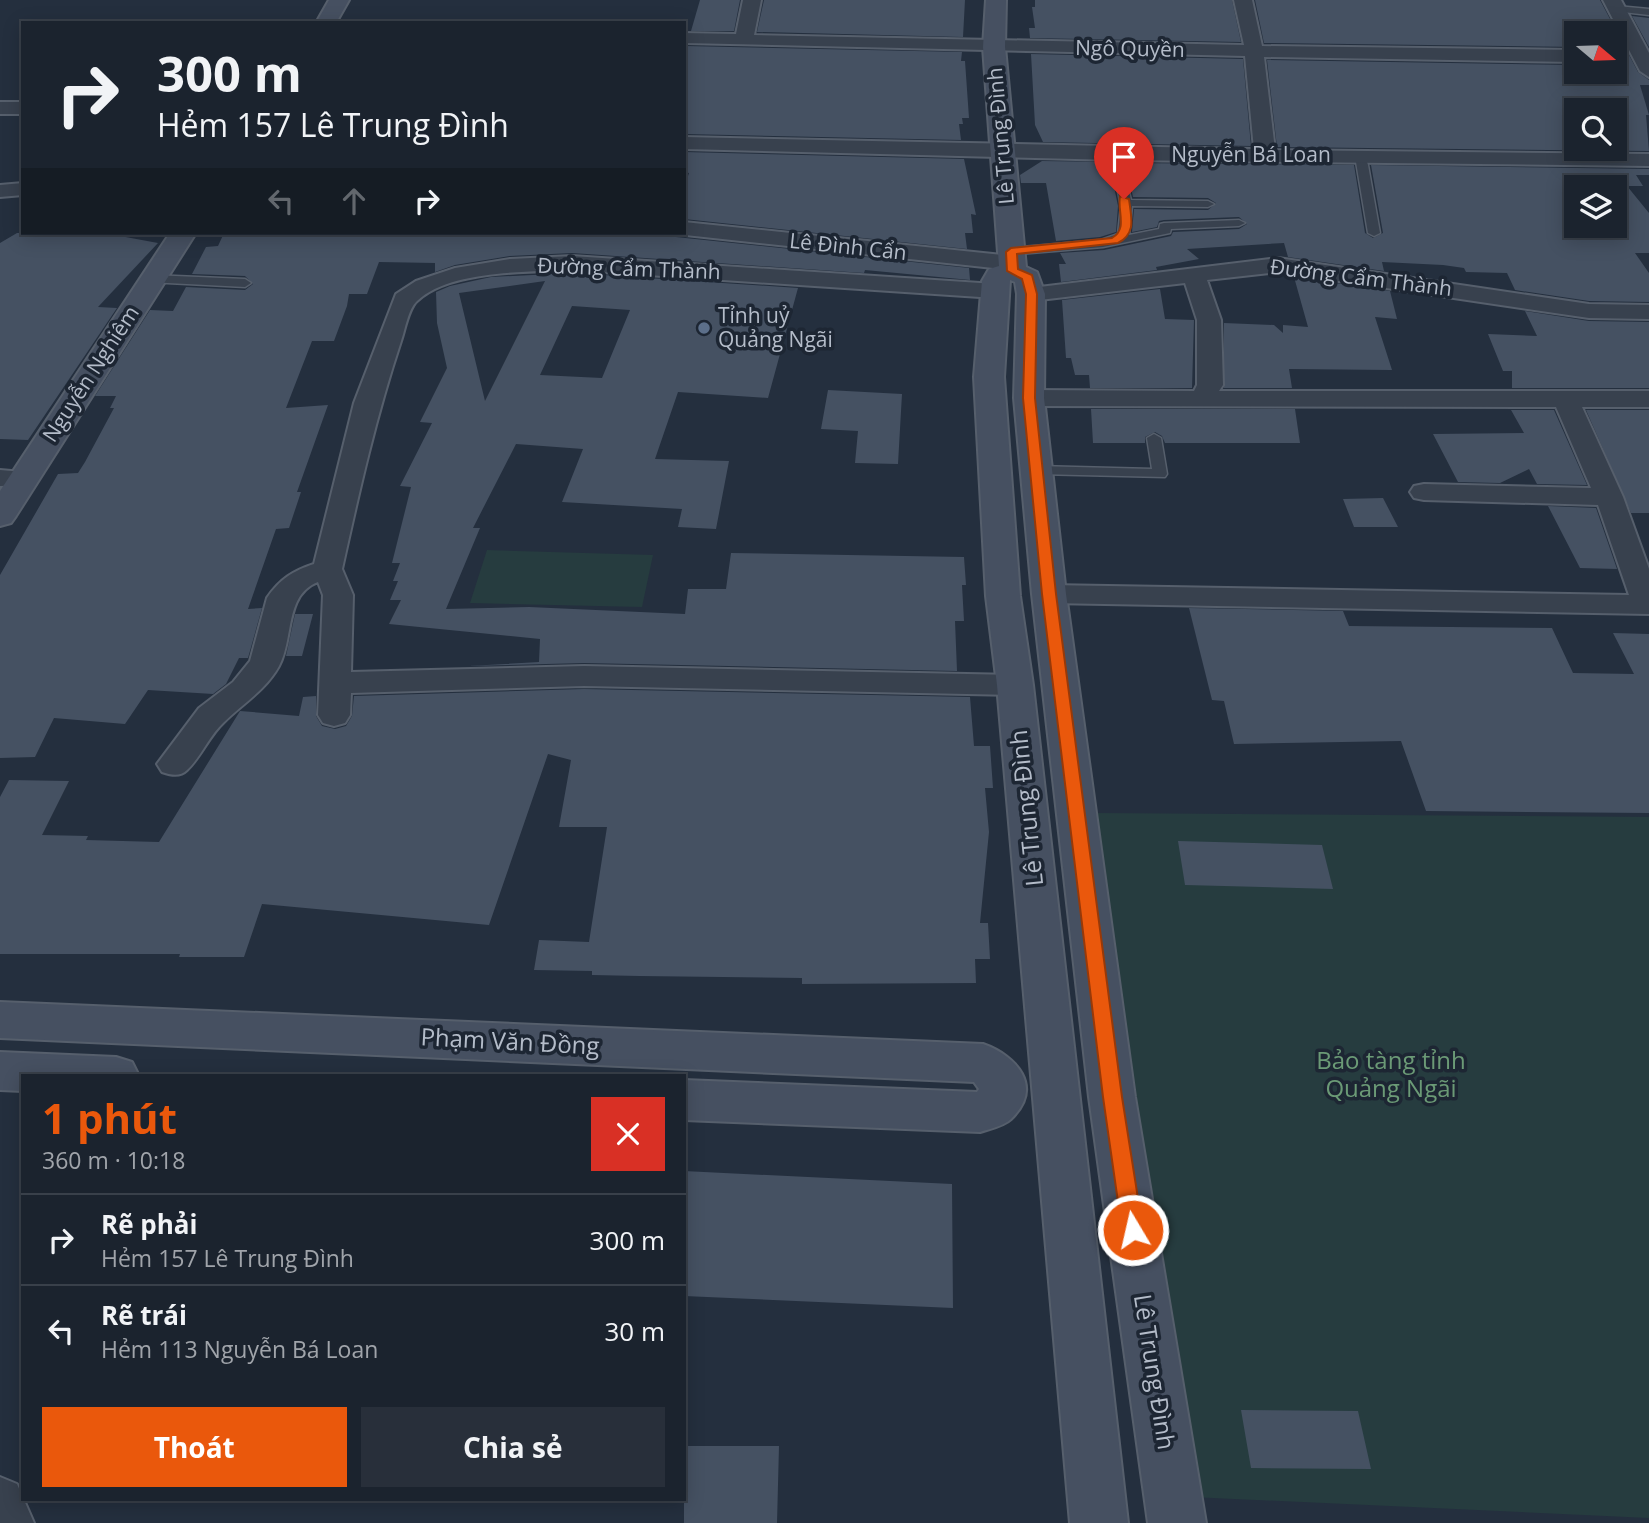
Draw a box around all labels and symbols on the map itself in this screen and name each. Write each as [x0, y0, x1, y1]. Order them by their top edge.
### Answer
north arrow [1564, 21, 1628, 84]
street label: Ngô Quyền [1075, 33, 1185, 63]
street label: Lê Trung Đình [980, 66, 1020, 206]
pin [1094, 127, 1154, 199]
street label: Nguyễn Bá Loan [1171, 140, 1331, 168]
street label: Lê Đình Cẩn [788, 226, 908, 266]
street label: Đường Cẩm Thành [537, 251, 721, 285]
street label: Đường Cẩm Thành [1268, 252, 1454, 302]
street label: Nguyễn Nghiêm [36, 300, 145, 447]
place label: Tỉnh uỷ Quảng Ngãi [718, 301, 833, 353]
marker: Tỉnh uỷ Quảng Ngãi [696, 320, 712, 336]
street label: Lê Trung Đình [1001, 728, 1050, 888]
street label: Phạm Văn Đồng [420, 1019, 600, 1062]
park label: Bảo tàng tỉnh Quảng Ngãi [1316, 1043, 1466, 1104]
position arrow [1096, 1193, 1170, 1267]
street label: Lê Trung Đình [1127, 1292, 1184, 1452]

